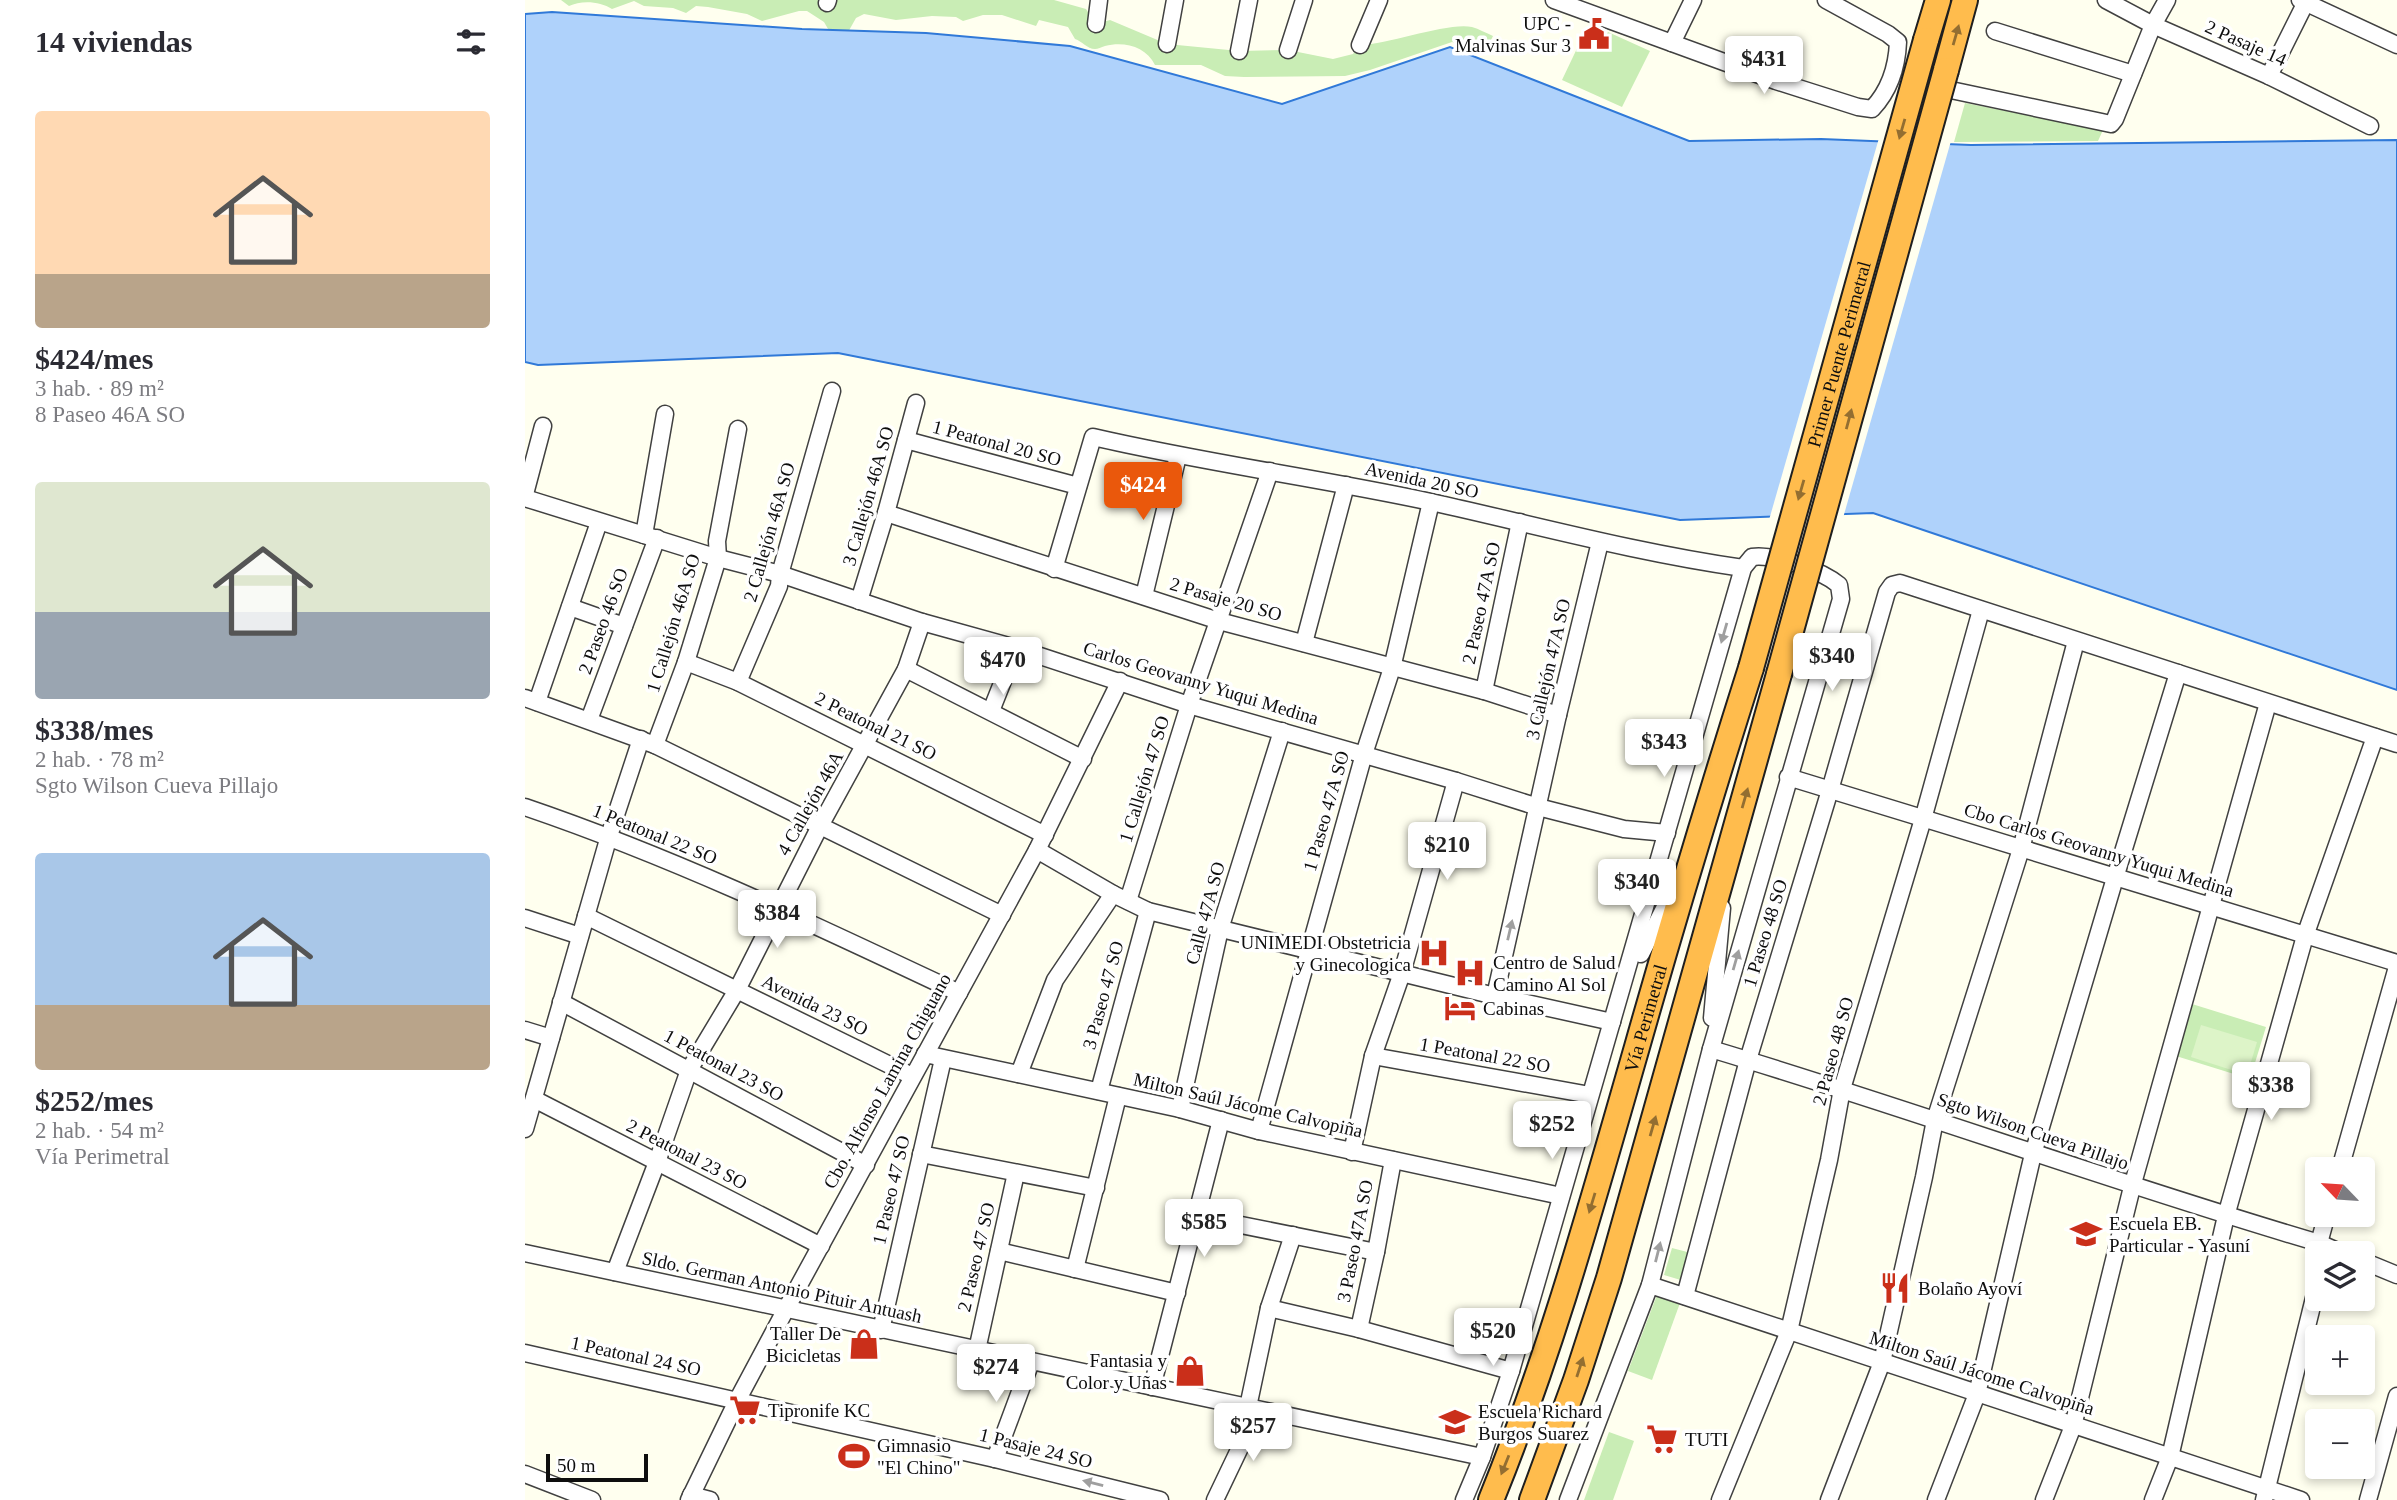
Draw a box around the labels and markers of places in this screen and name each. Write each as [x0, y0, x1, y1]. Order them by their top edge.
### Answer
place label: UPC - Malvinas Sur 3 [1455, 13, 1571, 56]
public building icon: UPC - Malvinas Sur 3 [1577, 17, 1611, 51]
pin: $431 [1723, 36, 1805, 96]
pin: $424 [1102, 462, 1184, 522]
pin: $340 [1791, 634, 1873, 693]
pin: $470 [962, 638, 1044, 697]
pin: $343 [1623, 720, 1705, 779]
pin: $210 [1406, 822, 1488, 882]
pin: $340 [1596, 860, 1678, 919]
pin: $384 [736, 890, 818, 950]
place label: UNIMEDI Obstetricia y Ginecologica [1241, 932, 1412, 975]
hospital icon: UNIMEDI Obstetricia y Ginecologica [1417, 936, 1451, 970]
place label: Centro de Salud Camino Al Sol [1493, 952, 1616, 995]
hospital icon: Centro de Salud Camino Al Sol [1453, 956, 1487, 990]
hotel icon: Cabinas [1443, 991, 1477, 1025]
place label: Cabinas [1483, 998, 1544, 1019]
pin: $338 [2230, 1062, 2312, 1122]
pin: $252 [1511, 1102, 1593, 1161]
pin: $585 [1163, 1200, 1245, 1259]
place label: Escuela EB. Particular - Yasuní [2109, 1213, 2251, 1256]
school or university icon: Escuela EB. Particular - Yasuní [2069, 1217, 2103, 1251]
restaurant icon: Bolaño Ayoví [1878, 1271, 1912, 1305]
place label: Bolaño Ayoví [1918, 1278, 2023, 1299]
pin: $520 [1452, 1308, 1534, 1368]
place label: Taller De Bicicletas [766, 1323, 841, 1366]
shop icon: Taller De Bicicletas [847, 1327, 881, 1361]
pin: $274 [955, 1344, 1037, 1404]
place label: Fantasia y Color y Uñas [1066, 1350, 1167, 1393]
shop icon: Fantasia y Color y Uñas [1173, 1354, 1207, 1388]
supermarket icon: Tipronife KC [728, 1393, 762, 1427]
place label: Tipronife KC [768, 1400, 870, 1421]
place label: Escuela Richard Burgos Suarez [1478, 1401, 1602, 1444]
pin: $257 [1212, 1404, 1294, 1463]
school or university icon: Escuela Richard Burgos Suarez [1438, 1405, 1472, 1439]
supermarket icon: TUTI [1645, 1422, 1679, 1456]
place label: TUTI [1685, 1429, 1728, 1450]
place label: Gimnasio "El Chino" [877, 1435, 961, 1478]
sports icon: Gimnasio "El Chino" [837, 1439, 871, 1473]

